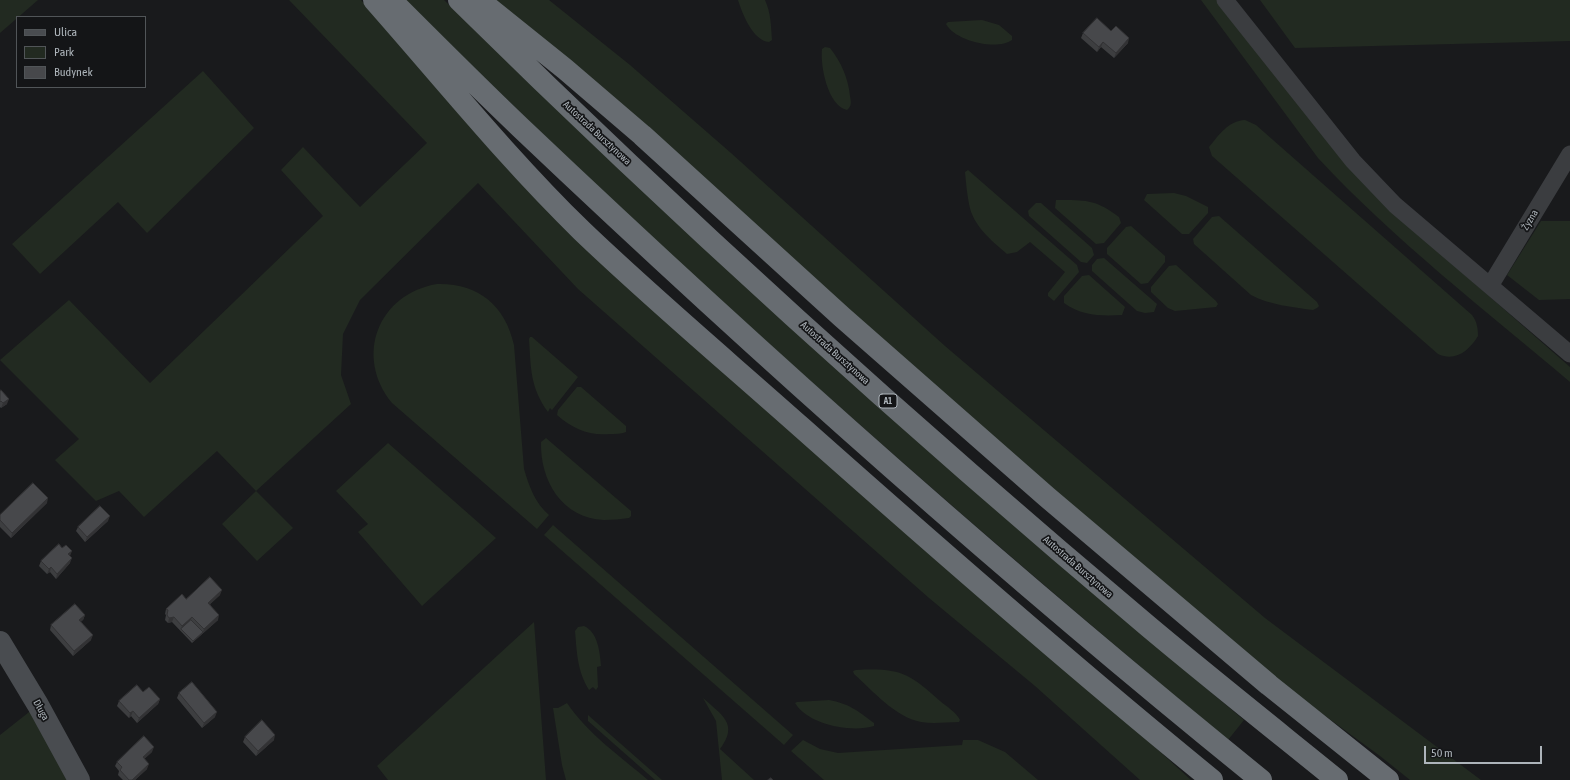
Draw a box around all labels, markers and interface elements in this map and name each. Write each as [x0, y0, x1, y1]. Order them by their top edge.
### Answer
legend [16, 16, 146, 88]
text: Ulica [54, 25, 77, 39]
text: Park [54, 45, 74, 59]
text: Budynek [54, 65, 93, 79]
street label: Autostrada Bursztynowa [561, 98, 633, 168]
street label: Żyzna [1519, 208, 1541, 232]
street label: Autostrada Bursztynowa [798, 319, 872, 387]
road number: A1 [879, 394, 897, 408]
street label: Autostrada Bursztynowa [1041, 533, 1115, 601]
street label: Długa [30, 698, 52, 722]
scale bar [1426, 738, 1544, 764]
text: 50 m [1431, 746, 1453, 760]

